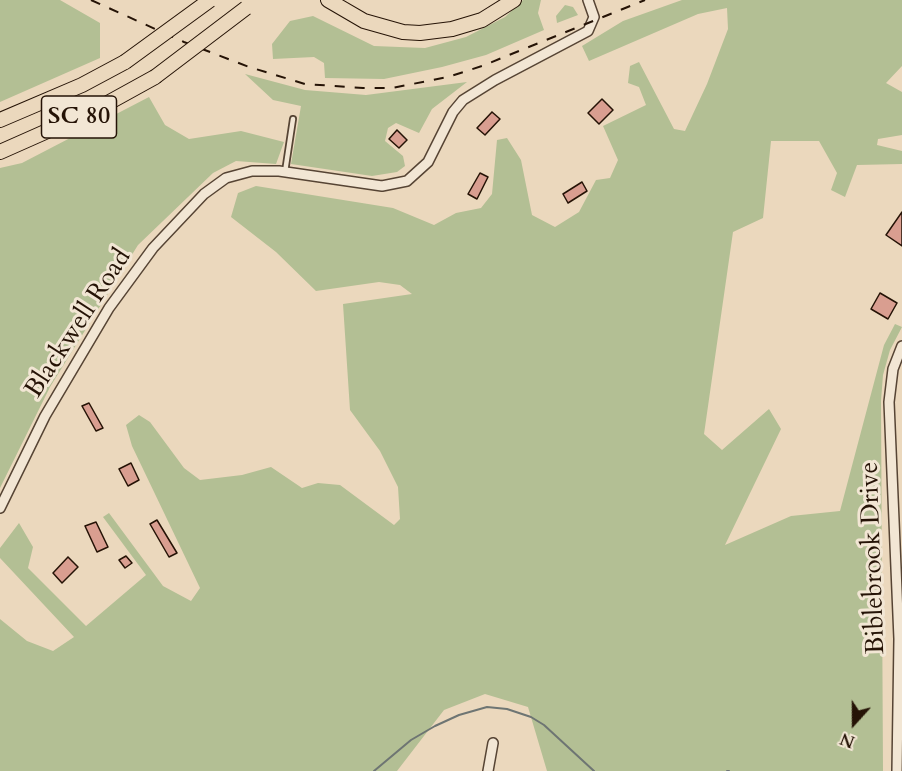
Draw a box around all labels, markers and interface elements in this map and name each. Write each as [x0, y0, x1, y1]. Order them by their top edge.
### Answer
road number: SC 80 [42, 96, 116, 138]
street label: Blackwell Road [19, 244, 139, 404]
street label: Biblebrook Drive [855, 461, 893, 655]
north arrow [824, 693, 884, 753]
text: N [837, 727, 858, 753]

